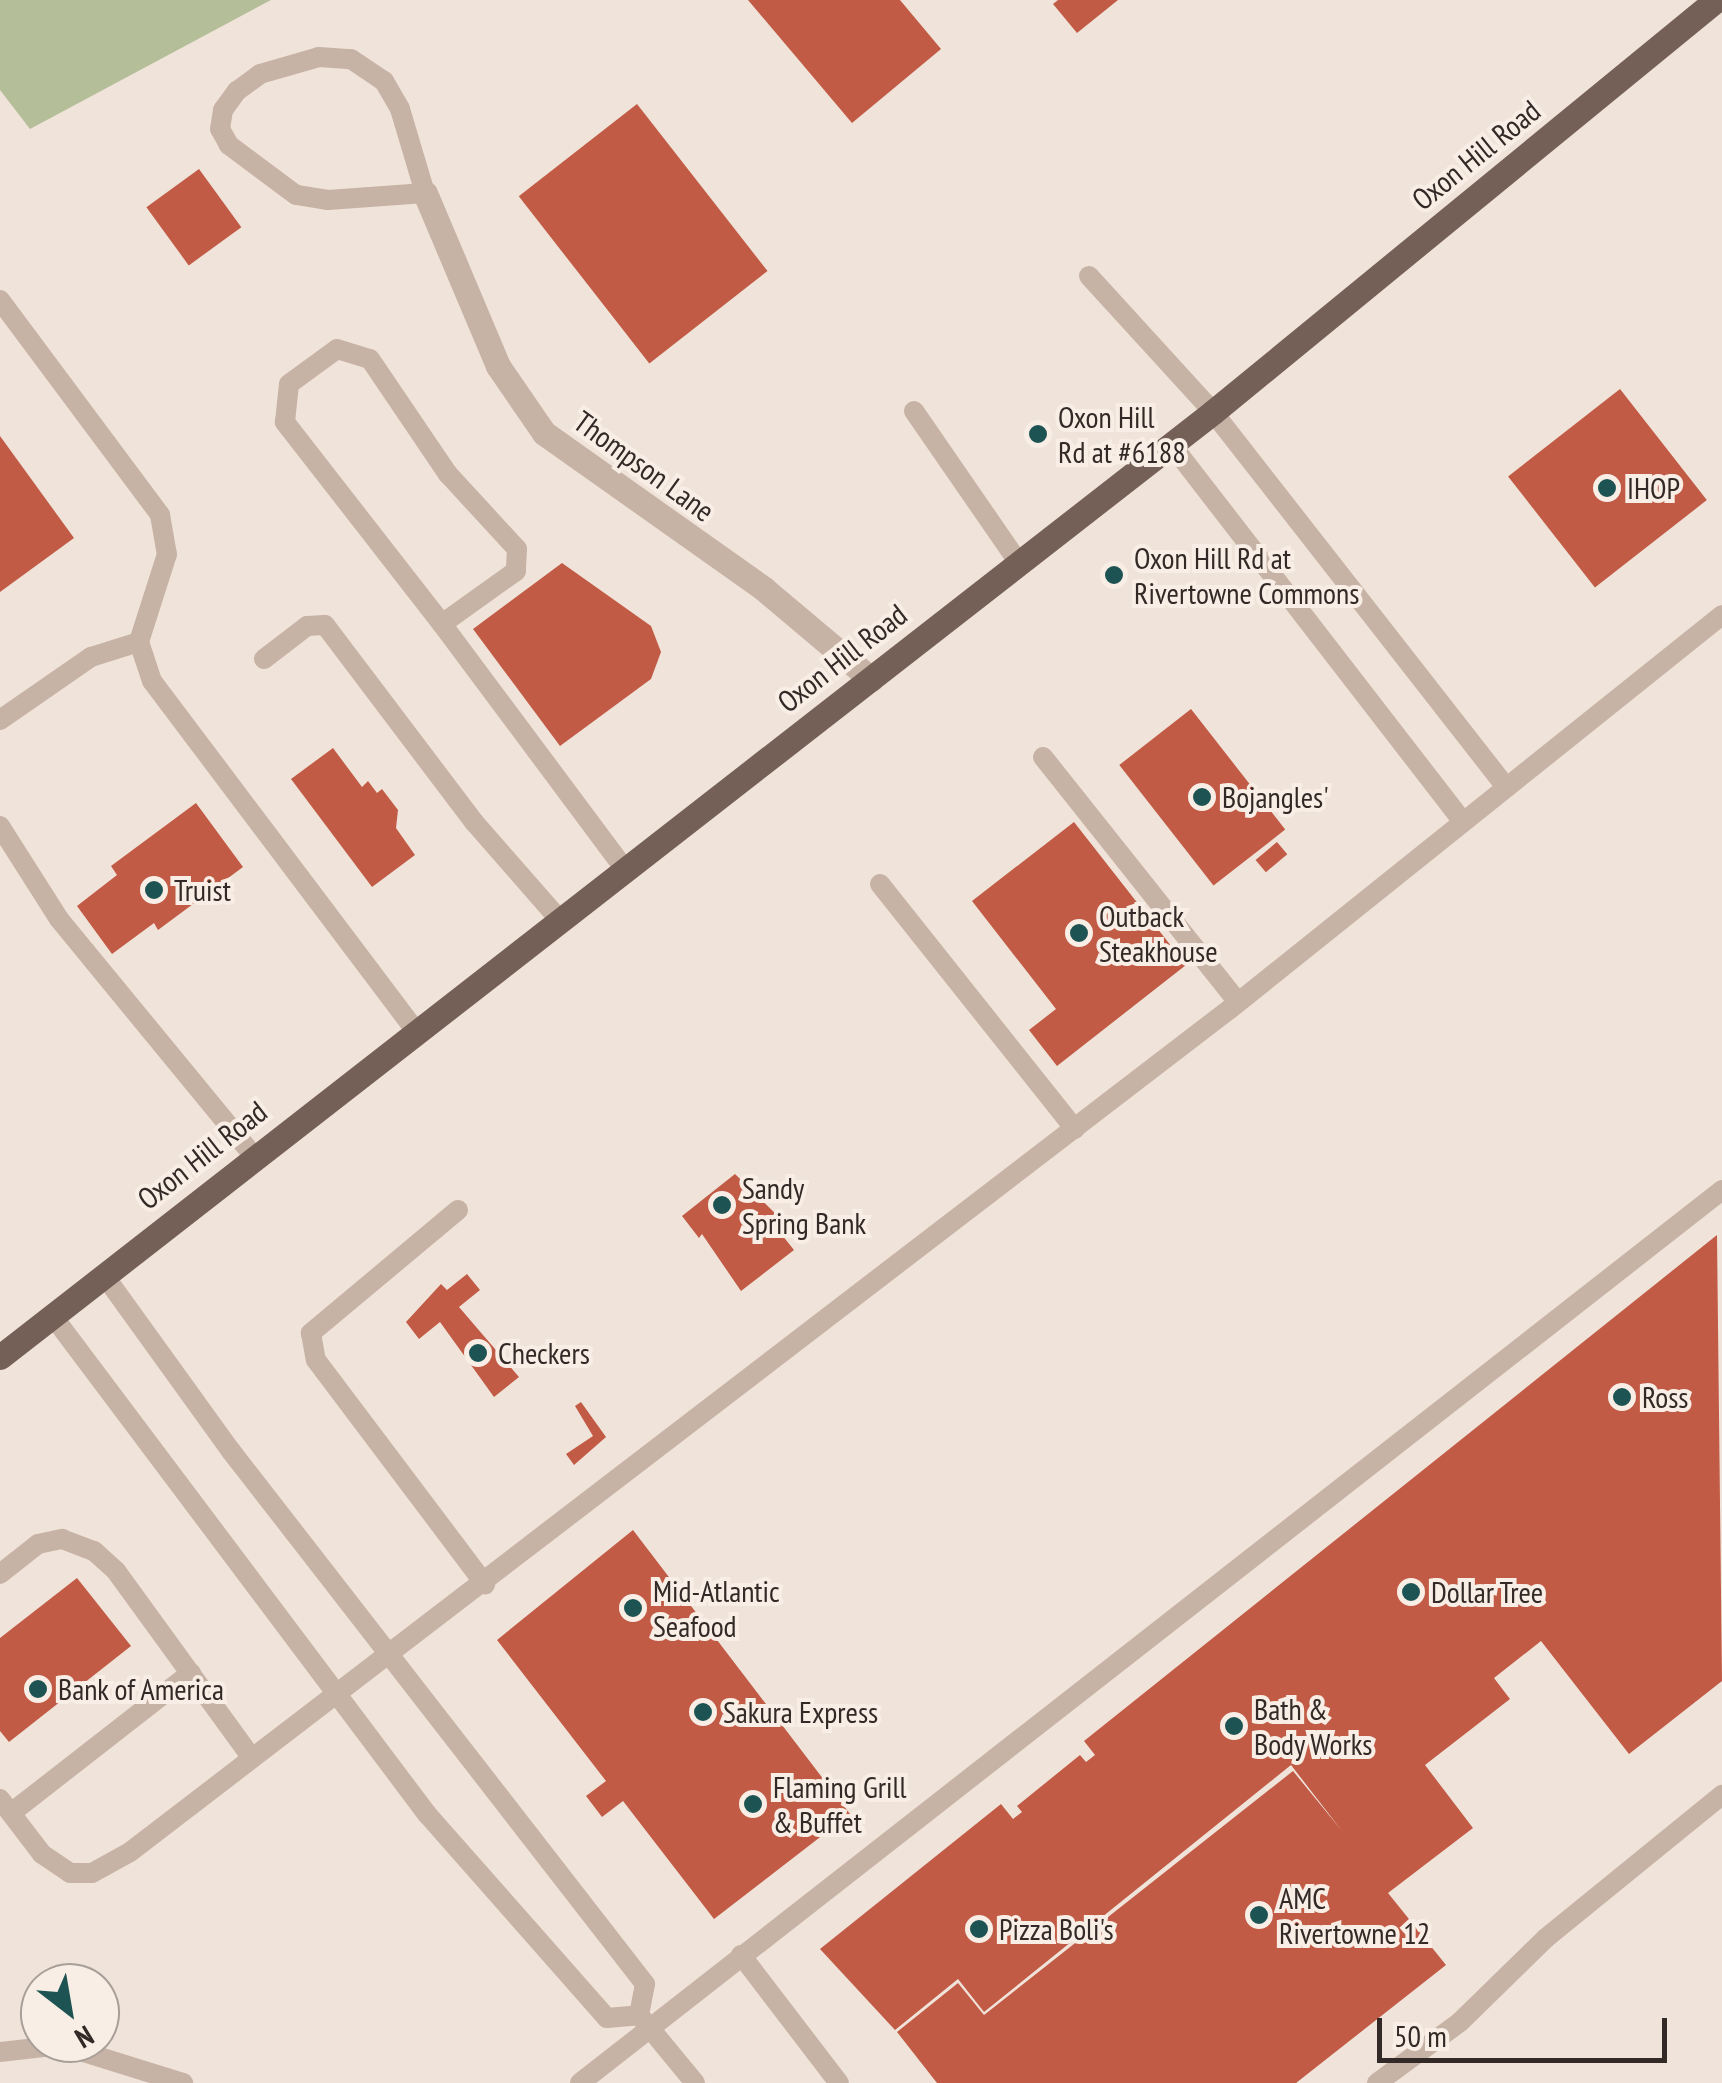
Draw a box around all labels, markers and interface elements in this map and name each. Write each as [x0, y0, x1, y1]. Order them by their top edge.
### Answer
street label: Oxon Hill Road [1405, 93, 1547, 217]
place label: Oxon Hill Rd at #6188 [1058, 399, 1186, 470]
street label: Thompson Lane [567, 403, 721, 529]
marker: Oxon Hill Rd at #6188 [1027, 423, 1049, 445]
place label: IHOP [1627, 470, 1680, 506]
marker: IHOP [1596, 477, 1618, 499]
place label: Oxon Hill Rd at Rivertowne Commons [1134, 540, 1359, 610]
marker: Oxon Hill Rd at Rivertowne Commons [1103, 564, 1125, 586]
street label: Oxon Hill Road [770, 596, 914, 720]
place label: Bojangles' [1222, 779, 1329, 815]
marker: Bojangles' [1191, 786, 1213, 808]
place label: Truist [174, 872, 231, 908]
marker: Truist [143, 879, 165, 901]
place label: Outback Steakhouse [1099, 898, 1218, 968]
marker: Outback Steakhouse [1068, 922, 1090, 944]
street label: Oxon Hill Road [130, 1093, 274, 1217]
place label: Sandy Spring Bank [742, 1170, 866, 1240]
marker: Sandy Spring Bank [711, 1194, 733, 1216]
place label: Checkers [498, 1335, 590, 1371]
marker: Checkers [467, 1342, 489, 1364]
place label: Ross [1642, 1379, 1688, 1415]
marker: Ross [1611, 1386, 1633, 1408]
place label: Mid-Atlantic Seafood [653, 1573, 780, 1644]
place label: Dollar Tree [1431, 1574, 1544, 1610]
marker: Dollar Tree [1400, 1581, 1422, 1603]
marker: Mid-Atlantic Seafood [622, 1597, 644, 1619]
place label: Bank of America [58, 1671, 226, 1707]
marker: Bank of America [27, 1678, 49, 1700]
place label: Bath & Body Works [1254, 1691, 1374, 1762]
place label: Sakura Express [723, 1694, 878, 1730]
marker: Sakura Express [692, 1701, 714, 1723]
marker: Bath & Body Works [1223, 1715, 1245, 1737]
place label: Flaming Grill & Buffet [773, 1769, 906, 1840]
marker: Flaming Grill & Buffet [742, 1793, 764, 1815]
place label: AMC Rivertowne 12 [1279, 1880, 1430, 1950]
marker: AMC Rivertowne 12 [1248, 1904, 1270, 1926]
place label: Pizza Boli's [999, 1911, 1114, 1947]
marker: Pizza Boli's [968, 1918, 990, 1940]
north arrow [20, 1963, 120, 2063]
scale bar [1382, 1998, 1672, 2060]
text: 50 m [1394, 2016, 1447, 2055]
text: N [69, 2018, 101, 2057]

